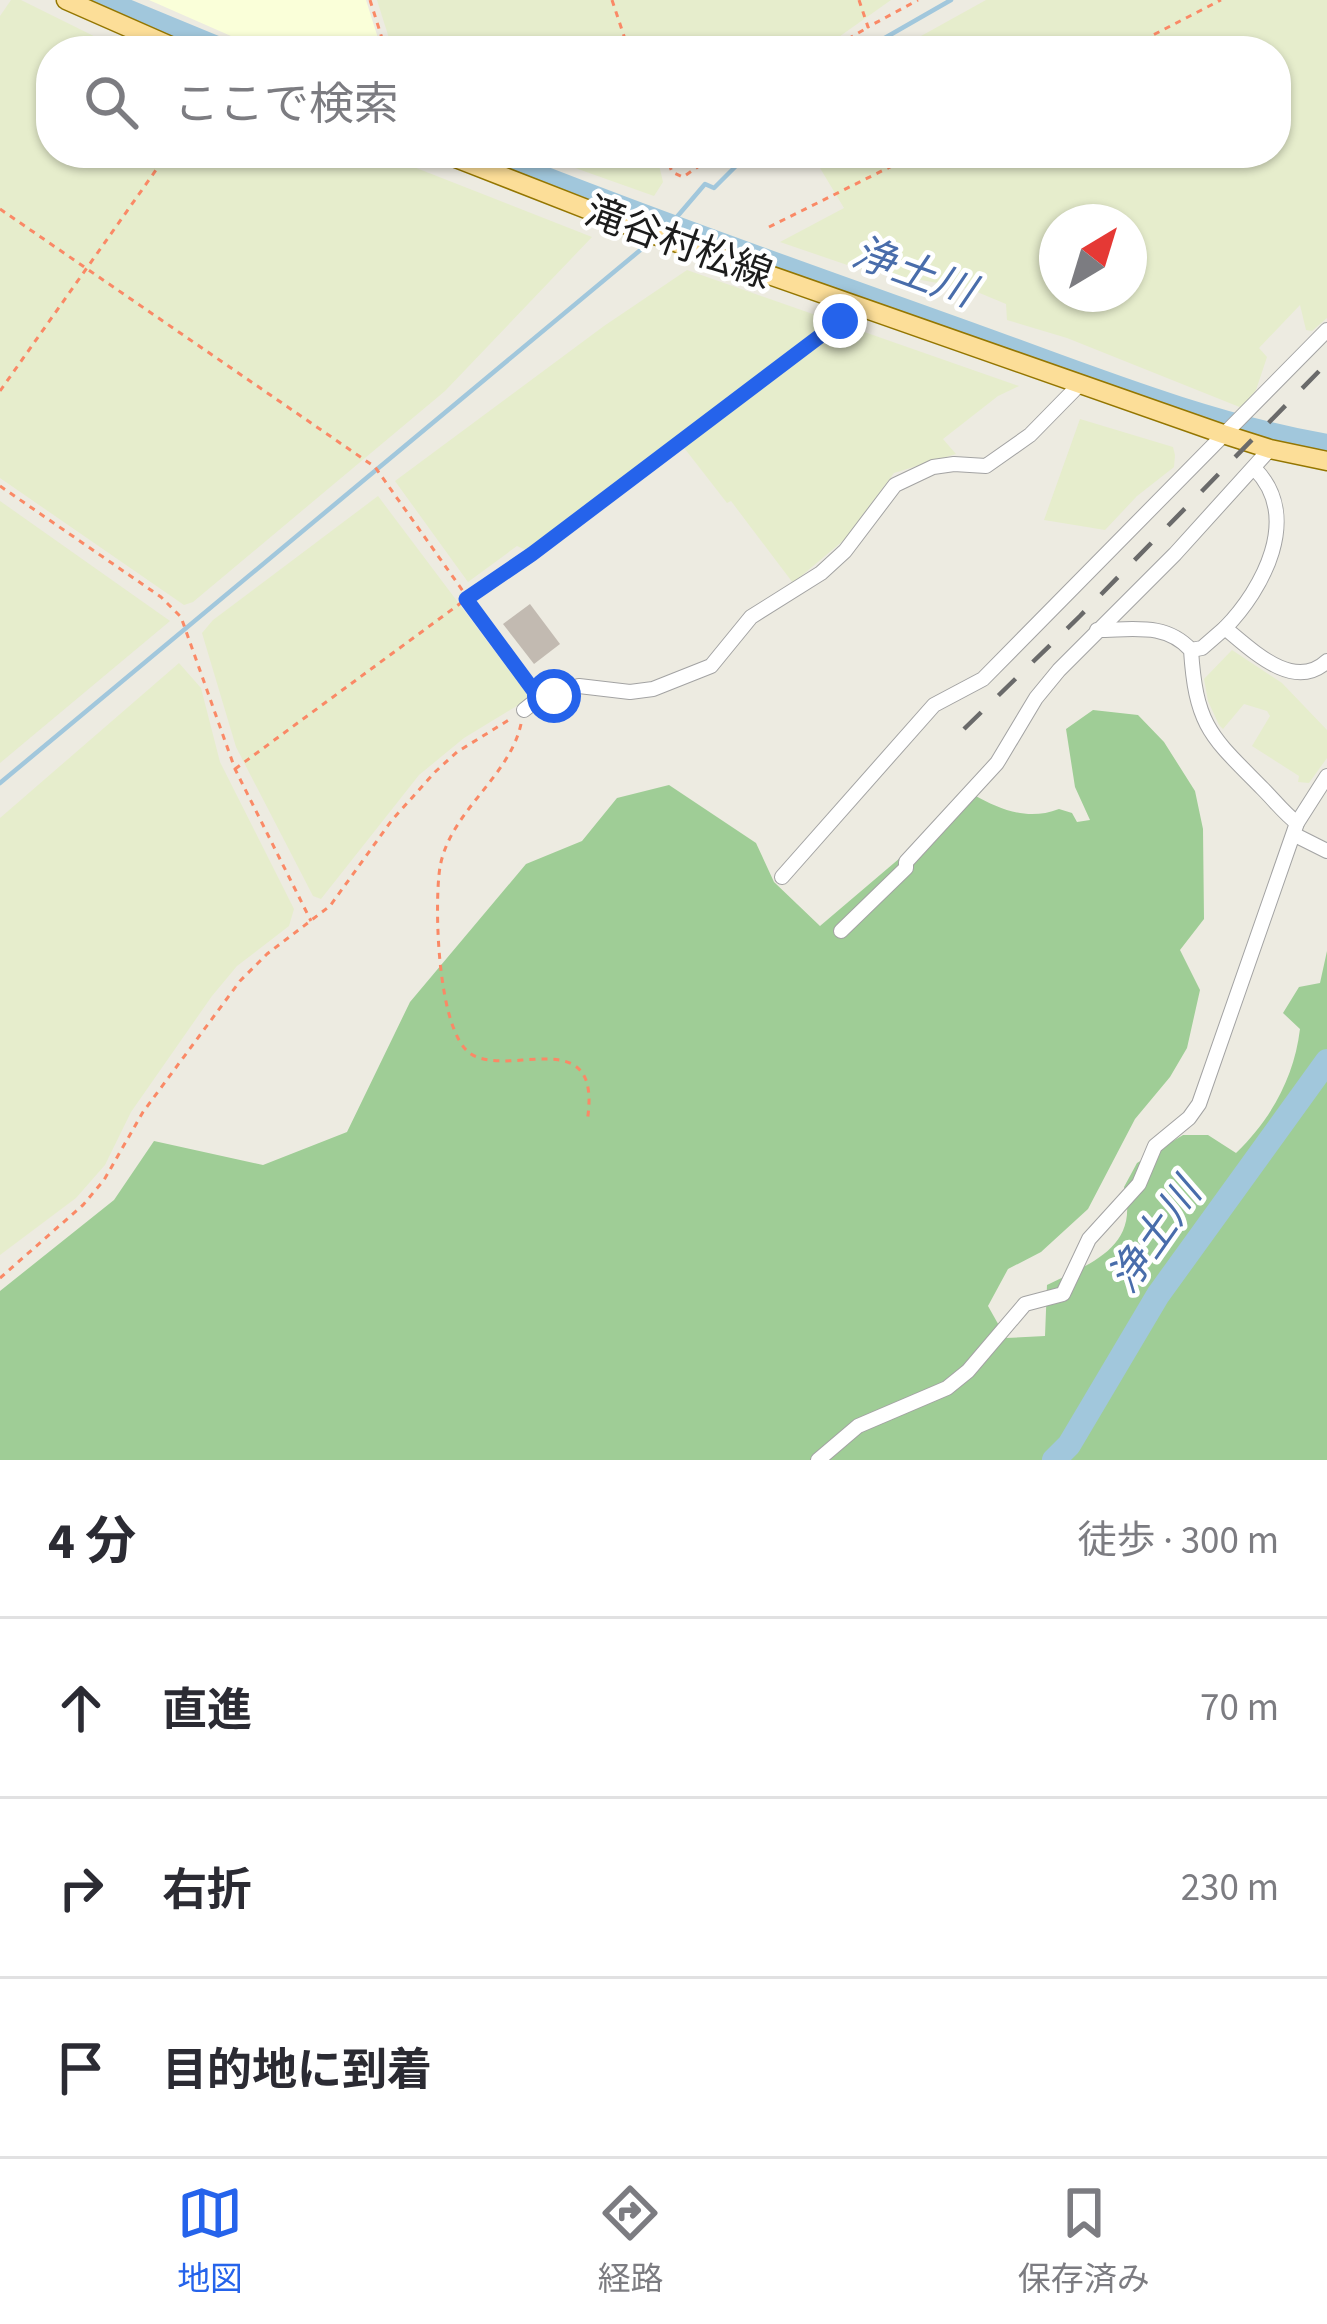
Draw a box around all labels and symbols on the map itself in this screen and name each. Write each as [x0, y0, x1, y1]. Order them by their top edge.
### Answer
street label: 滝谷村松線 [577, 184, 780, 304]
north arrow [1039, 204, 1147, 312]
water label: 浄土川 [844, 223, 987, 324]
route end [813, 294, 867, 348]
route start [527, 669, 581, 723]
water label: 浄土川 [1095, 1164, 1219, 1305]

